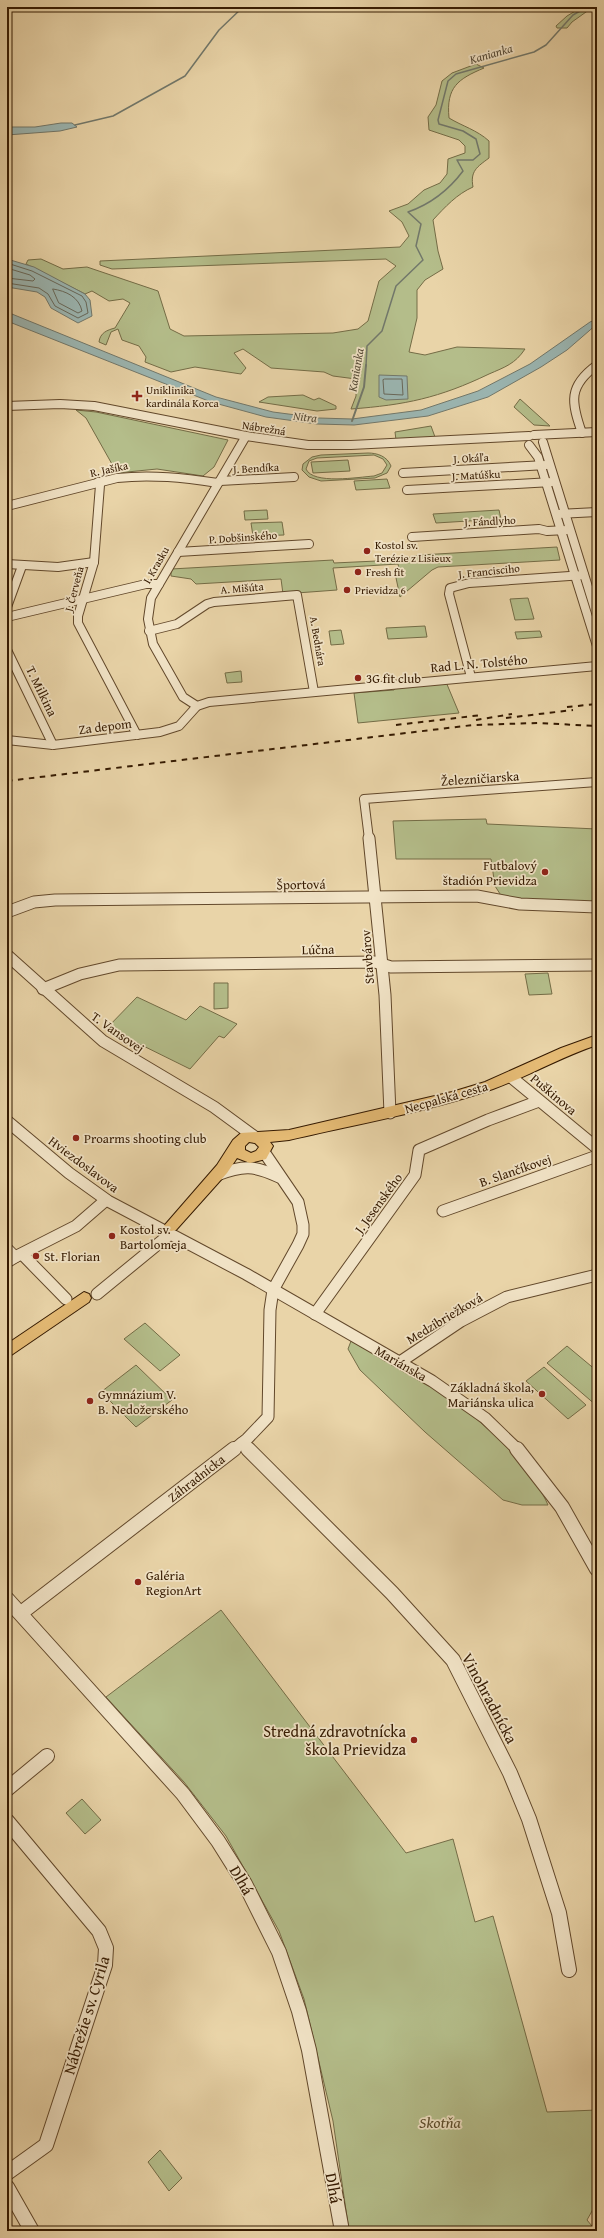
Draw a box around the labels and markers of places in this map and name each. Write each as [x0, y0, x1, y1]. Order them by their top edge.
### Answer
place label: Uniklinika kardinála Korca [146, 382, 220, 411]
marker: Uniklinika kardinála Korca [131, 390, 143, 402]
place label: Kostol sv. Terézie z Lisieux [375, 537, 451, 566]
marker: Kostol sv. Terézie z Lisieux [362, 546, 372, 556]
place label: Fresh fit [366, 564, 404, 580]
marker: Fresh fit [353, 567, 363, 577]
place label: Prievidza 6 [355, 582, 406, 598]
marker: Prievidza 6 [342, 585, 352, 595]
place label: 3G fit club [366, 669, 421, 688]
marker: 3G fit club [353, 673, 363, 683]
place label: Futbalový štadión Prievidza [443, 856, 538, 890]
marker: Futbalový štadión Prievidza [540, 867, 550, 877]
place label: Proarms shooting club [84, 1129, 207, 1148]
marker: Proarms shooting club [71, 1133, 81, 1143]
place label: Kostol sv. Bartolomeja [120, 1220, 188, 1254]
marker: Kostol sv. Bartolomeja [107, 1231, 117, 1241]
place label: St. Florian [44, 1247, 101, 1266]
marker: St. Florian [31, 1251, 41, 1261]
place label: Základná škola, Mariánska ulica [448, 1378, 535, 1412]
place label: Gymnázium V. B. Nedožerského [98, 1385, 189, 1419]
marker: Základná škola, Mariánska ulica [537, 1389, 547, 1399]
marker: Gymnázium V. B. Nedožerského [85, 1396, 95, 1406]
place label: Galéria RegionArt [146, 1566, 202, 1600]
marker: Galéria RegionArt [133, 1577, 143, 1587]
place label: Stredná zdravotnícka škola Prievidza [263, 1719, 406, 1761]
marker: Stredná zdravotnícka škola Prievidza [409, 1735, 419, 1745]

